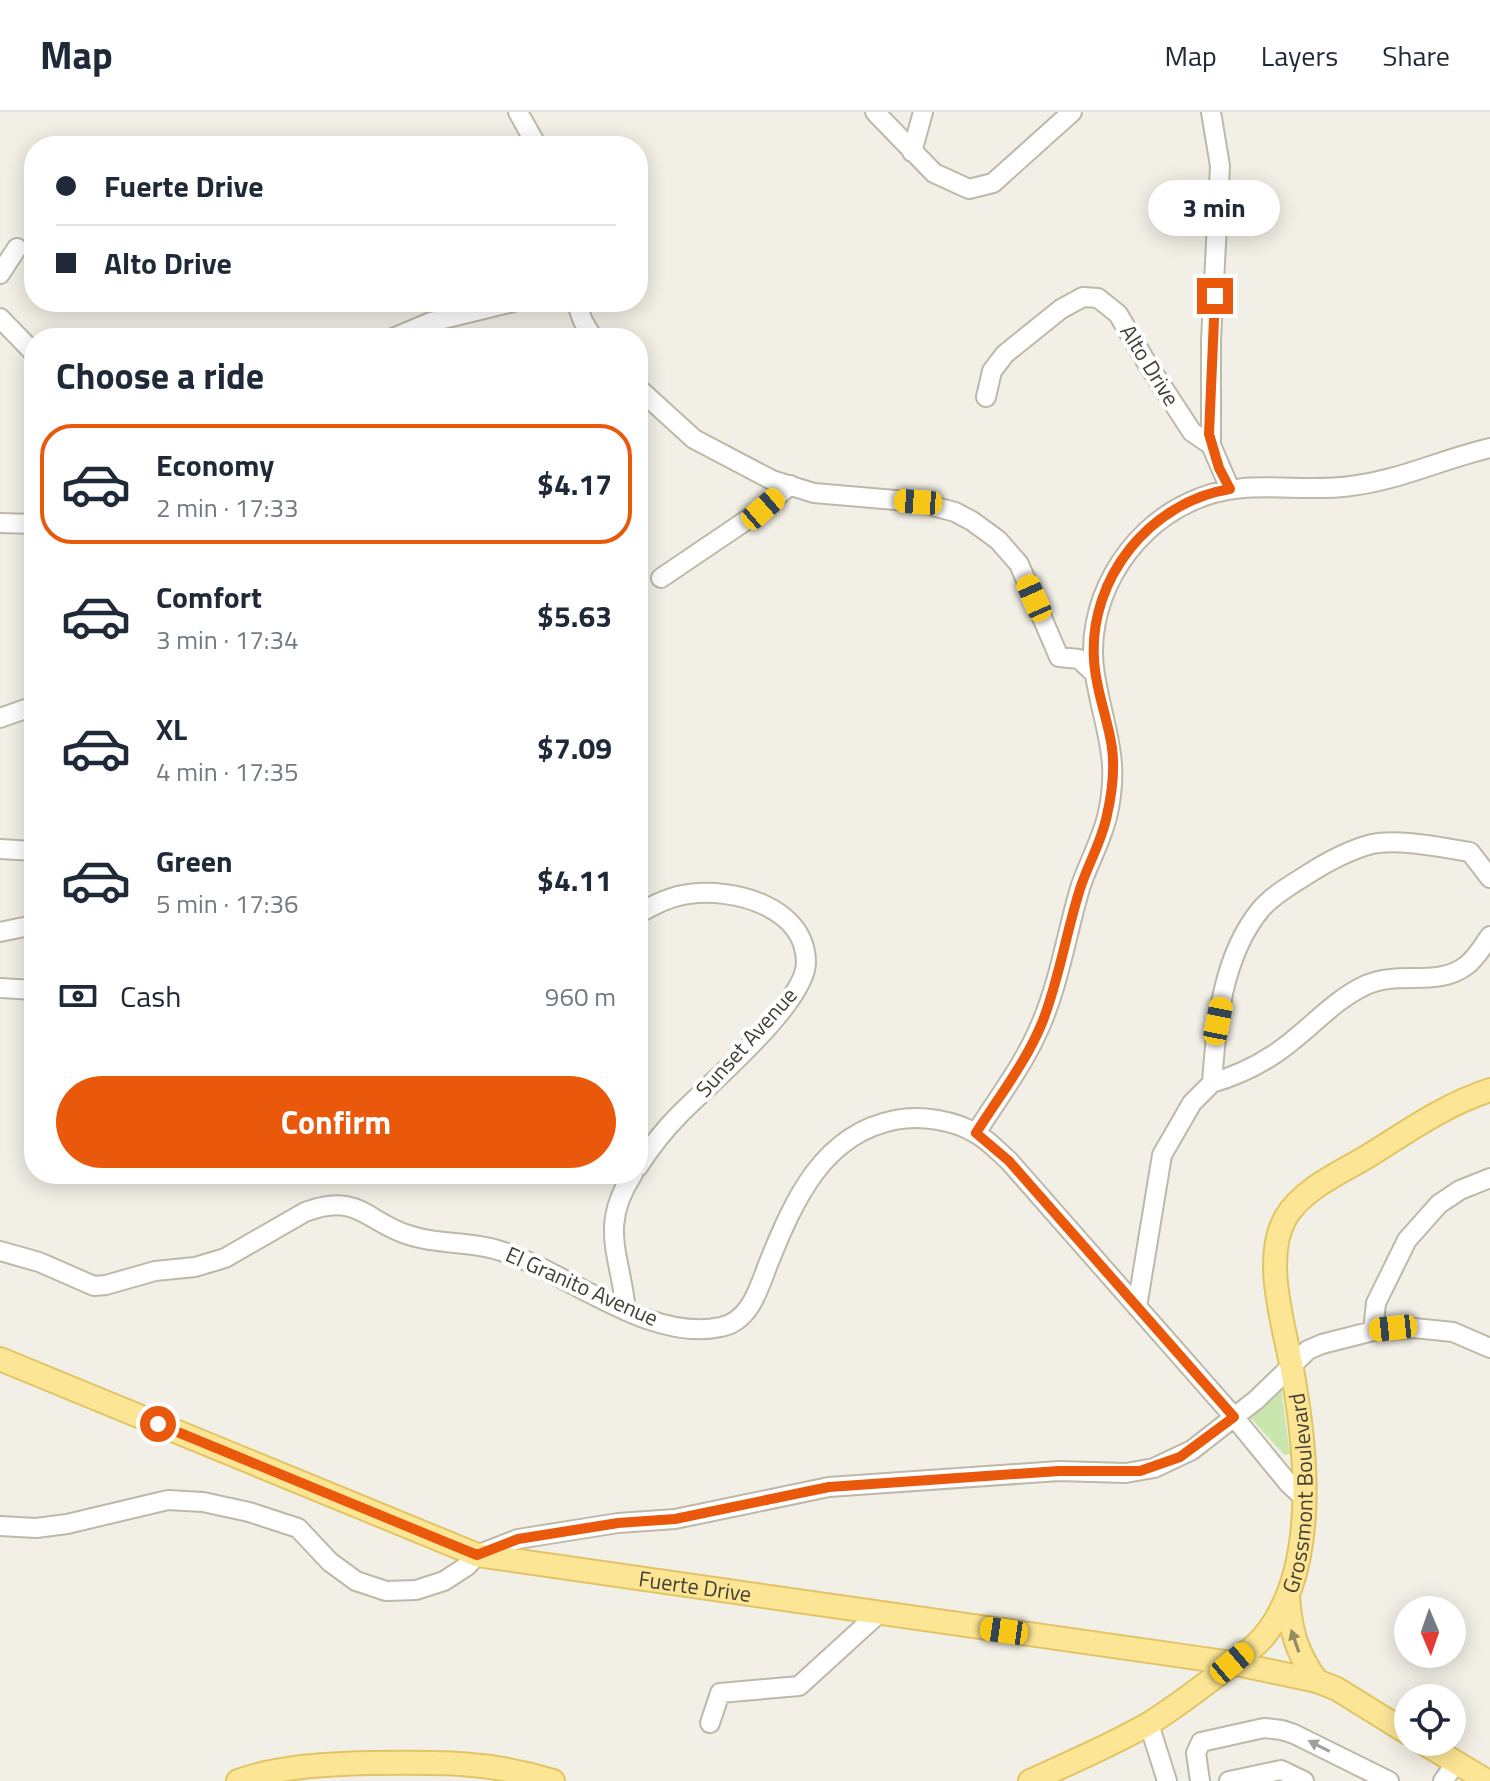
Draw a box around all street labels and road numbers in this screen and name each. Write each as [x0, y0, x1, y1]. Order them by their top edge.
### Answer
street label: Alto Drive [1112, 318, 1188, 412]
street label: Sunset Avenue [687, 979, 805, 1105]
street label: El Granito Avenue [500, 1237, 664, 1335]
street label: Grossmont Boulevard [1273, 1391, 1322, 1598]
street label: Fuerte Drive [636, 1561, 754, 1611]

